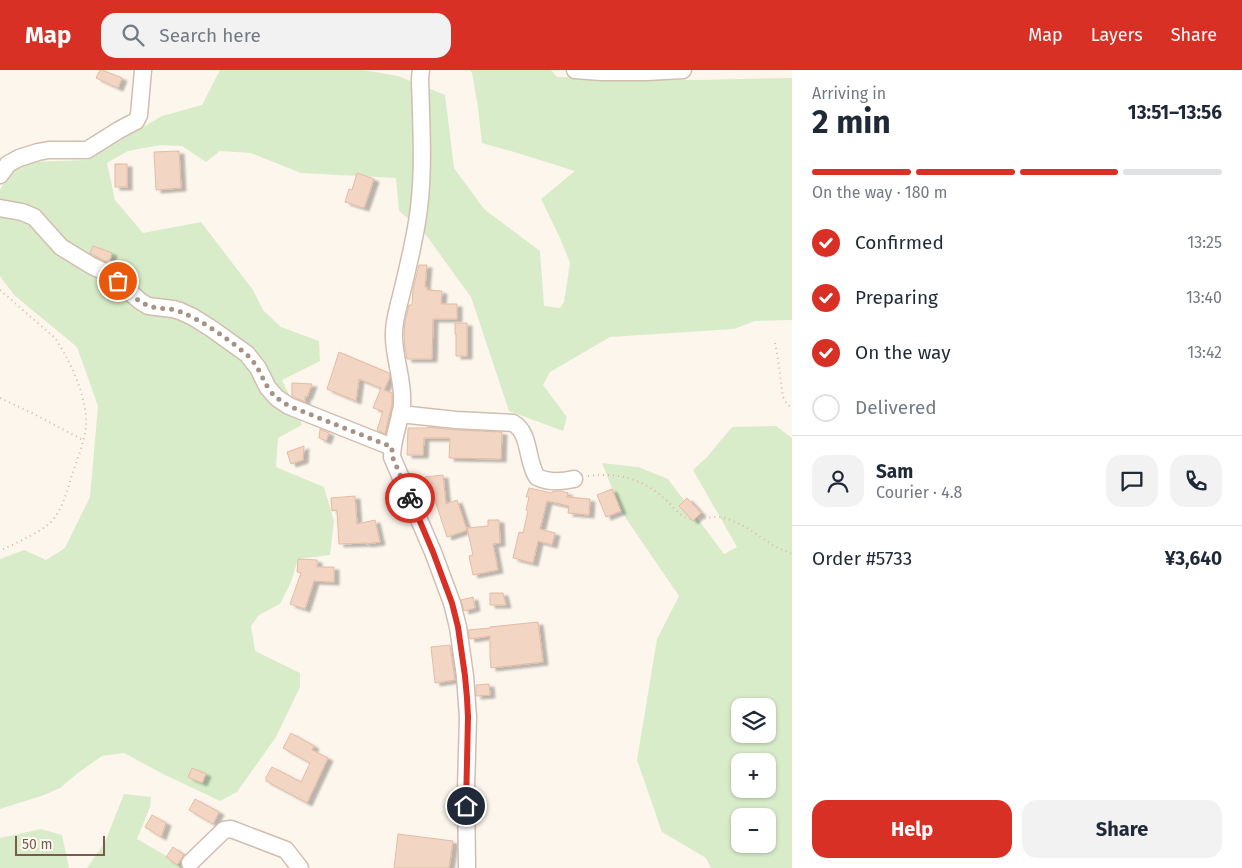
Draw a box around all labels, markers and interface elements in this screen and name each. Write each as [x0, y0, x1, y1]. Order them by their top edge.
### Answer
search box [101, 13, 451, 58]
text: Map [25, 21, 71, 49]
icon: search [119, 21, 147, 49]
text: Search here [159, 24, 261, 47]
text: Map [1028, 24, 1063, 46]
text: Layers [1091, 24, 1143, 46]
text: Share [1171, 24, 1217, 46]
text: Arriving in [812, 84, 886, 103]
text: 13:51–13:56 [1128, 101, 1222, 124]
text: 2 min [812, 103, 891, 141]
text: On the way · 180 m [812, 183, 947, 202]
icon: check [812, 229, 840, 257]
text: Confirmed [855, 231, 944, 254]
text: 13:25 [1187, 233, 1222, 252]
pin [97, 260, 139, 302]
icon: bag [104, 267, 132, 295]
icon: check [812, 284, 840, 312]
text: Preparing [855, 286, 938, 309]
text: 13:40 [1186, 288, 1222, 307]
icon: check [812, 339, 840, 367]
text: On the way [855, 341, 951, 364]
text: 13:42 [1187, 343, 1222, 362]
text: Delivered [855, 396, 937, 419]
button: person [812, 455, 864, 507]
button: chat [1106, 455, 1158, 507]
button: phone [1170, 455, 1222, 507]
text: Sam [876, 460, 913, 483]
courier [385, 473, 435, 523]
text: Courier · 4.8 [876, 483, 962, 502]
icon: bike [396, 484, 424, 512]
text: Order #5733 [812, 547, 912, 570]
text: ¥3,640 [1165, 547, 1222, 570]
map controls [731, 698, 776, 853]
button: layers [731, 698, 776, 743]
button: + [731, 753, 776, 798]
pin [445, 785, 487, 827]
icon: home [452, 792, 480, 820]
button: Help [812, 800, 1012, 858]
button: Share [1022, 800, 1222, 858]
button: − [731, 808, 776, 853]
scale bar [15, 833, 105, 856]
text: 50 m [22, 836, 53, 853]

